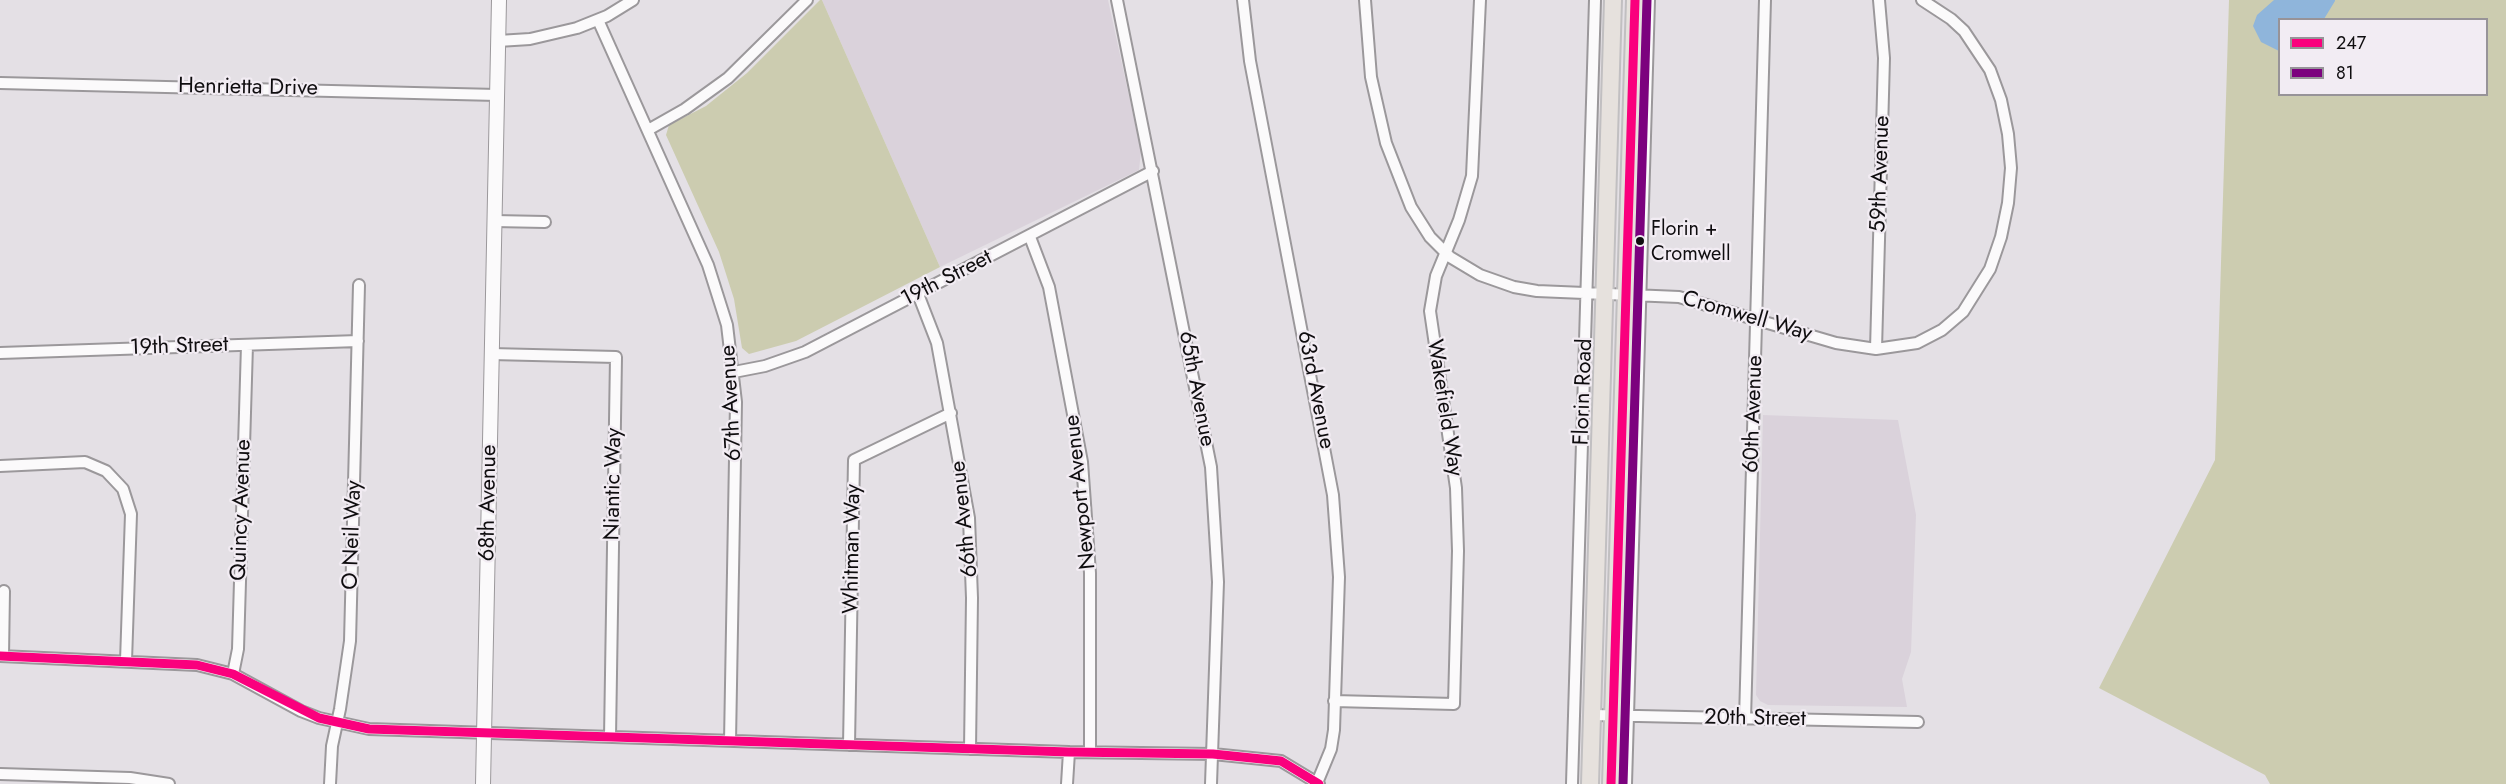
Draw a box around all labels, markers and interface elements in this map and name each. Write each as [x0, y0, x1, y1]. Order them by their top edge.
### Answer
legend [2278, 18, 2488, 96]
text: 247 [2336, 30, 2366, 56]
text: 81 [2336, 60, 2354, 86]
street label: Henrietta Drive [178, 74, 318, 102]
street label: 59th Avenue [1866, 115, 1896, 233]
place label: Florin + Cromwell [1651, 218, 1730, 265]
marker: Florin + Cromwell [1634, 235, 1646, 247]
street label: 19th Street [897, 245, 997, 313]
street label: Cromwell Way [1679, 286, 1815, 348]
street label: 65th Avenue [1172, 329, 1220, 449]
street label: 63rd Avenue [1291, 329, 1339, 451]
street label: 19th Street [129, 332, 229, 362]
street label: Wakefield Way [1420, 338, 1468, 478]
street label: Florin Road [1569, 338, 1599, 446]
street label: 67th Avenue [716, 344, 748, 462]
street label: 60th Avenue [1739, 355, 1769, 473]
street label: Newport Avenue [1060, 413, 1102, 571]
street label: Niantic Way [600, 427, 628, 541]
street label: Quincy Avenue [226, 439, 258, 581]
street label: 68th Avenue [475, 444, 503, 562]
street label: 66th Avenue [946, 459, 984, 579]
street label: O Neil Way [338, 480, 368, 590]
street label: Whitman Way [839, 484, 867, 614]
street label: 20th Street [1704, 705, 1806, 733]

